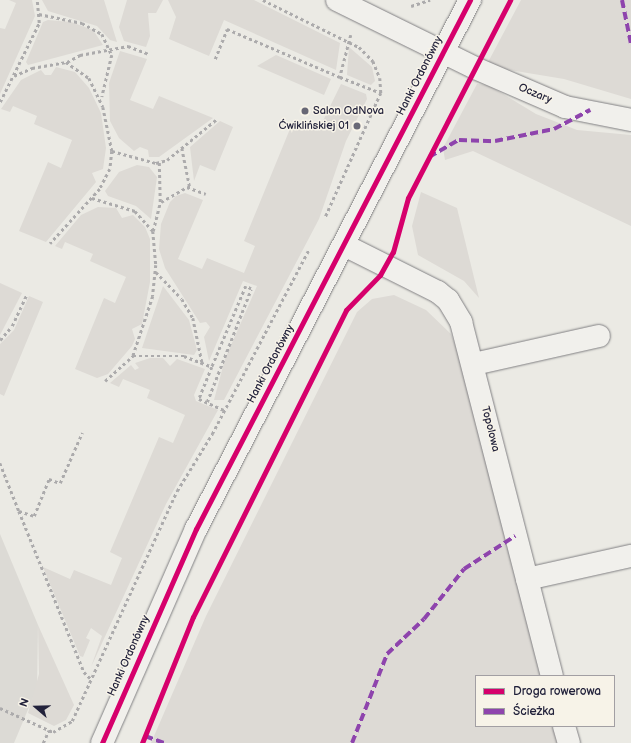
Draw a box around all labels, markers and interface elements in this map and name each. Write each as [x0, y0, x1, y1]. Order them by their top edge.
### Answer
street label: Hanki Ordonówny [394, 34, 446, 118]
street label: Oczary [516, 81, 554, 107]
place label: Salon OdNova [313, 104, 384, 118]
marker: Salon OdNova [300, 106, 310, 116]
place label: Ćwiklińskiej 01 [279, 119, 349, 133]
marker: Ćwiklińskiej 01 [352, 121, 362, 131]
street label: Hanki Ordonówny [245, 322, 297, 406]
street label: Topolowa [478, 405, 502, 453]
street label: Hanki Ordonówny [105, 614, 153, 698]
legend [475, 675, 615, 727]
text: Droga rowerowa [513, 684, 601, 699]
north arrow [16, 687, 56, 727]
text: N [17, 697, 32, 709]
text: Ścieżka [513, 704, 555, 719]

